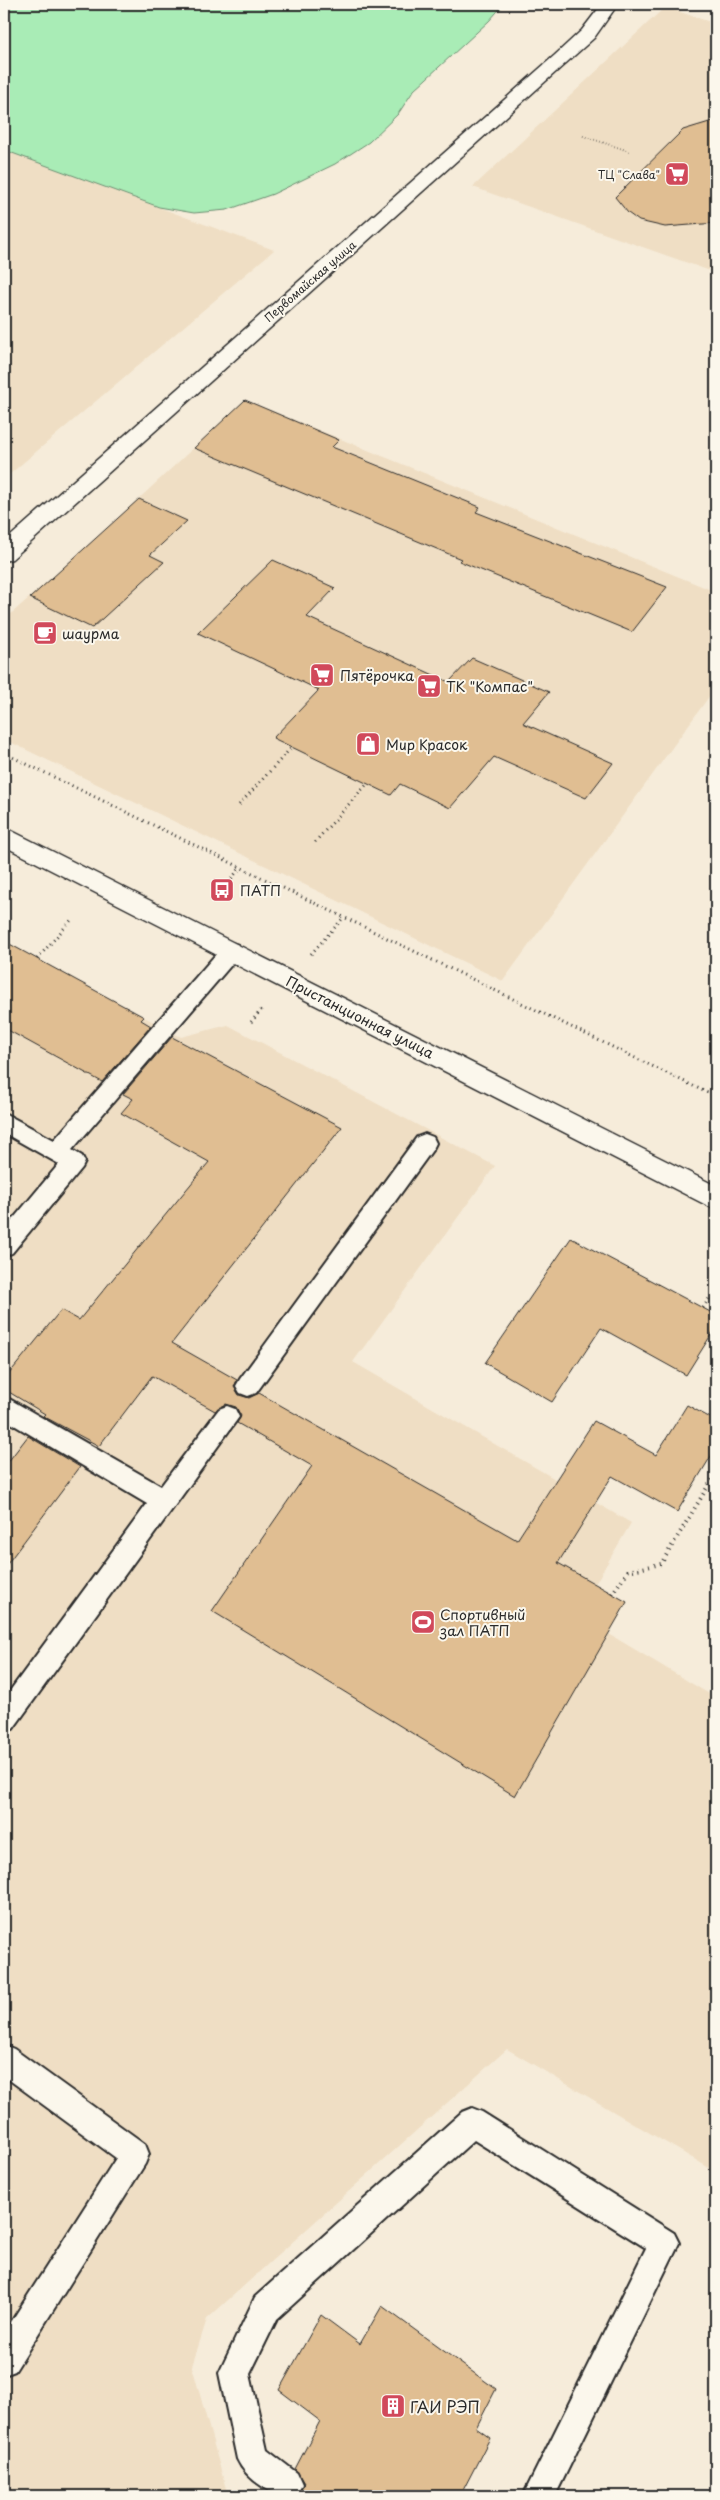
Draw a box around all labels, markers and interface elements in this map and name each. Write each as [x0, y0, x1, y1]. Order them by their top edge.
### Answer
supermarket icon: ТЦ "Слава" [664, 161, 690, 187]
place label: ТЦ "Слава" [598, 166, 660, 183]
street label: Первомайская улица [260, 236, 360, 326]
cafe icon: шаурма [32, 620, 58, 646]
place label: шаурма [62, 623, 120, 644]
supermarket icon: Пятёрочка [309, 662, 335, 688]
place label: Пятёрочка [340, 665, 414, 686]
supermarket icon: ТК "Компас" [416, 673, 442, 699]
place label: ТК "Компас" [446, 676, 533, 697]
shop icon: Мир Красок [355, 731, 381, 757]
place label: Мир Красок [386, 734, 468, 755]
bus stop icon: ПАТП [209, 877, 235, 903]
place label: ПАТП [240, 880, 281, 901]
street label: Пристанционная улица [282, 971, 438, 1064]
place label: Спортивный зал ПАТП [439, 1604, 526, 1641]
sports icon: Спортивный зал ПАТП [410, 1609, 436, 1635]
building icon: ГАИ РЭП [380, 2393, 406, 2419]
place label: ГАИ РЭП [410, 2394, 480, 2418]

